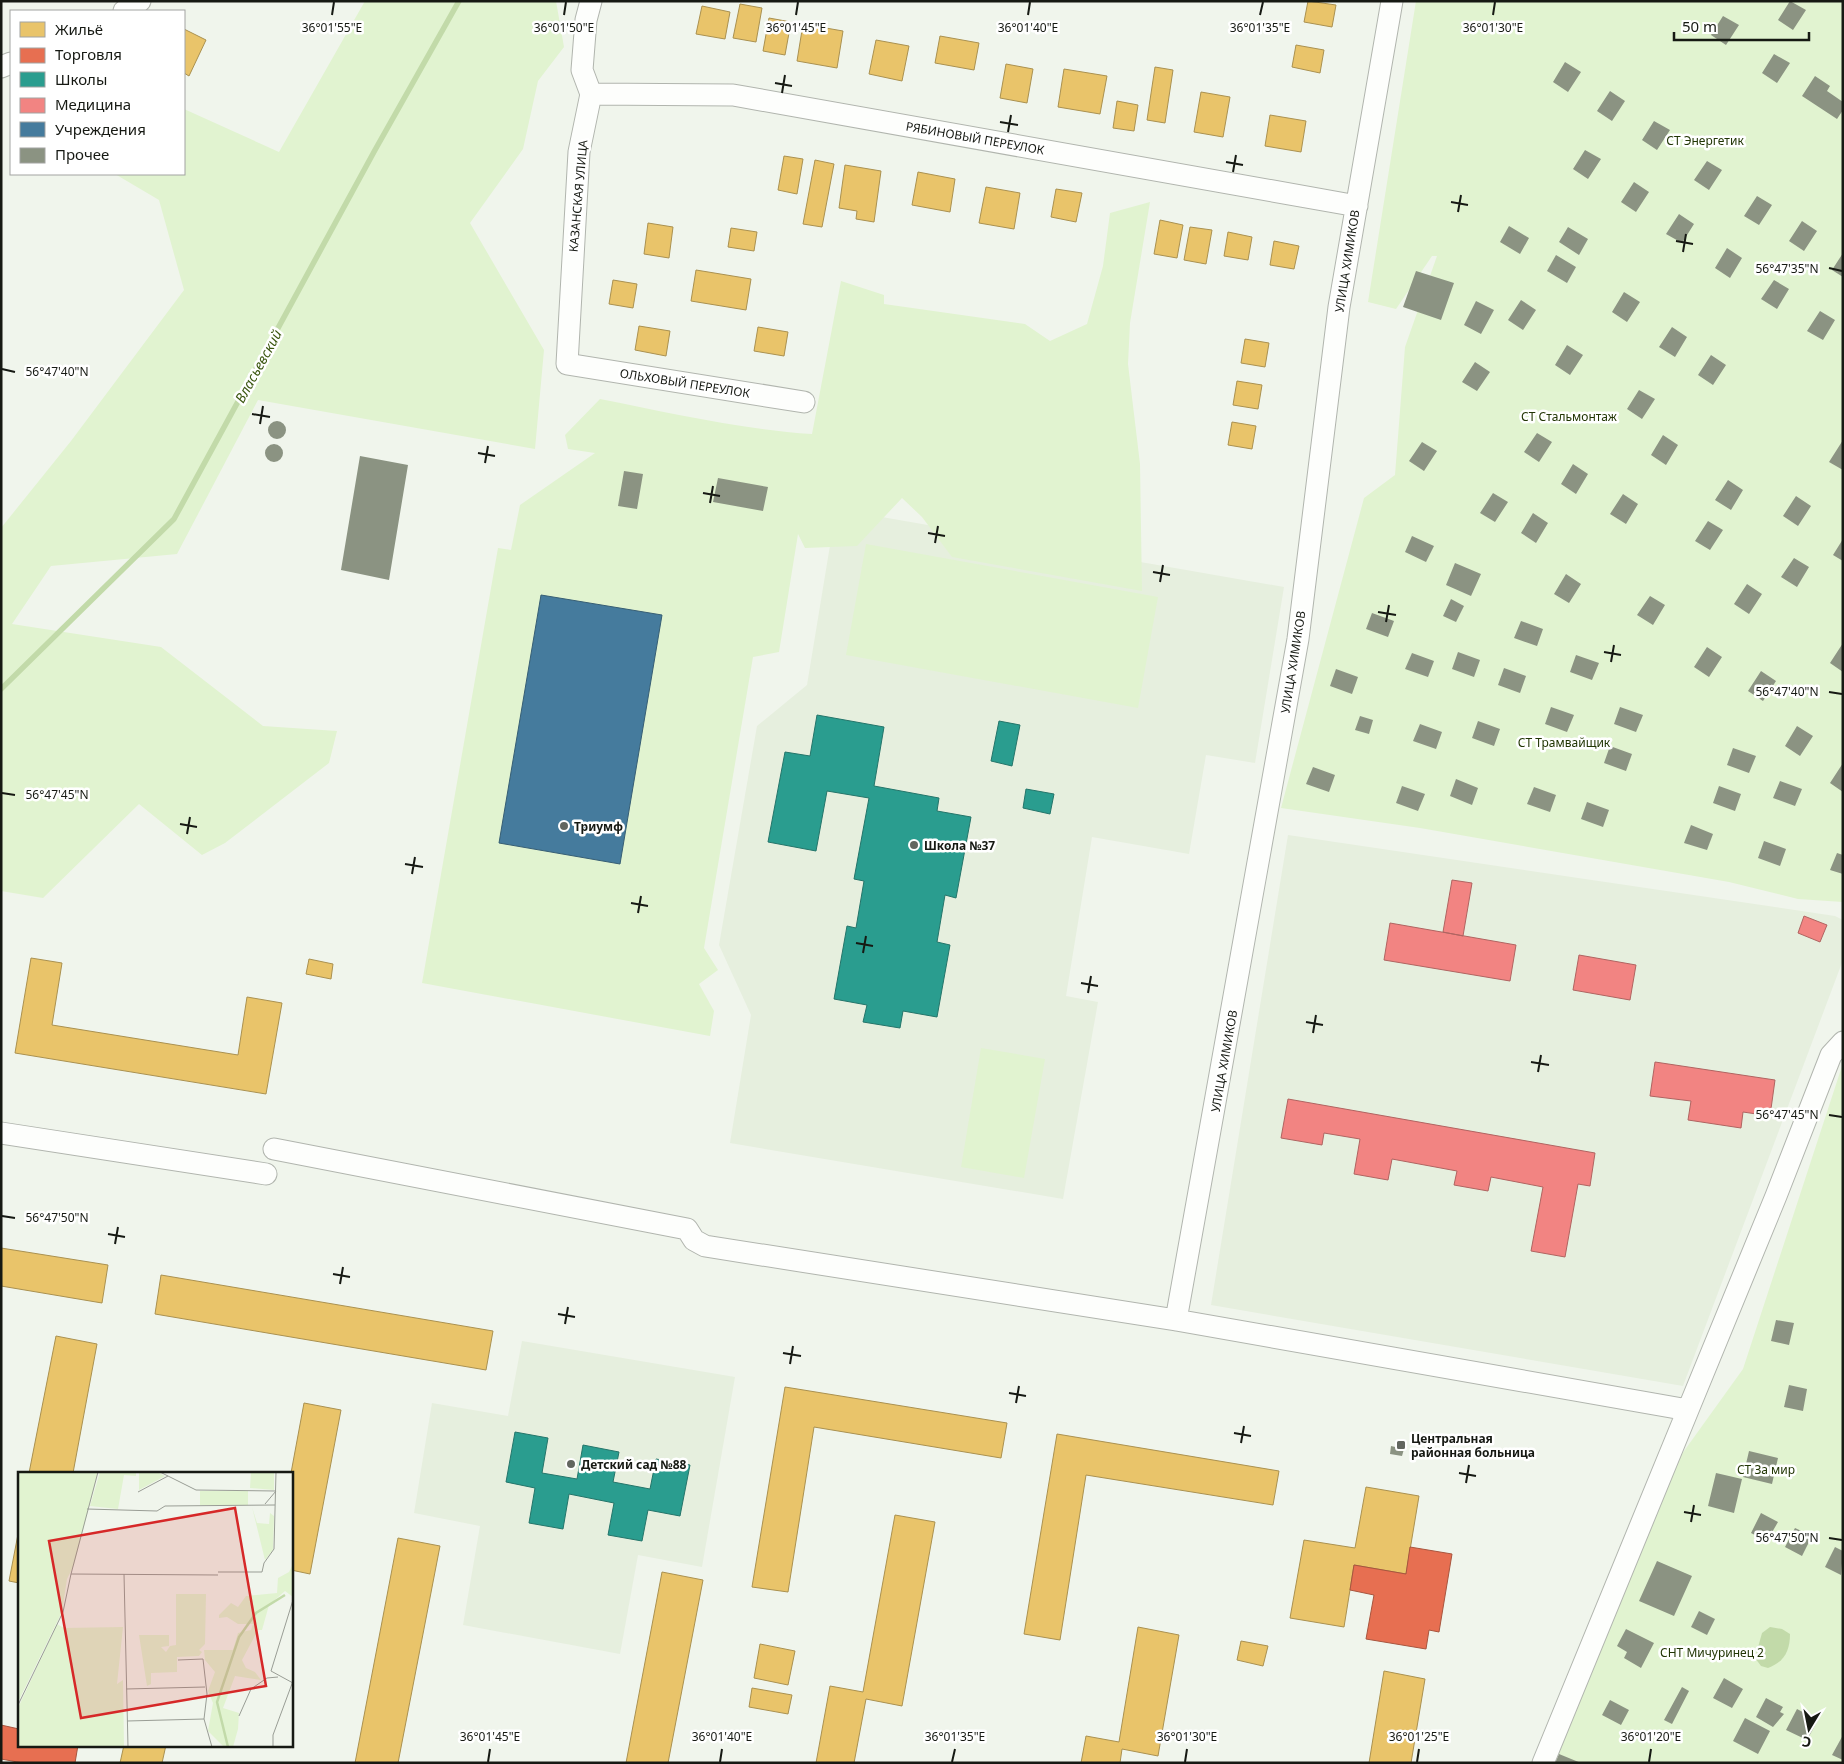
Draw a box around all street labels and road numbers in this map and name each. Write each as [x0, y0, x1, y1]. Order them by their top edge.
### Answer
street label: РЯБИНОВЫЙ ПЕРЕУЛОК [904, 117, 1046, 159]
street label: КАЗАНСКАЯ УЛИЦА [565, 139, 591, 253]
street label: УЛИЦА ХИМИКОВ [1330, 208, 1364, 314]
street label: ОЛЬХОВЫЙ ПЕРЕУЛОК [619, 364, 752, 402]
street label: УЛИЦА ХИМИКОВ [1276, 609, 1310, 715]
street label: УЛИЦА ХИМИКОВ [1207, 1008, 1241, 1114]

